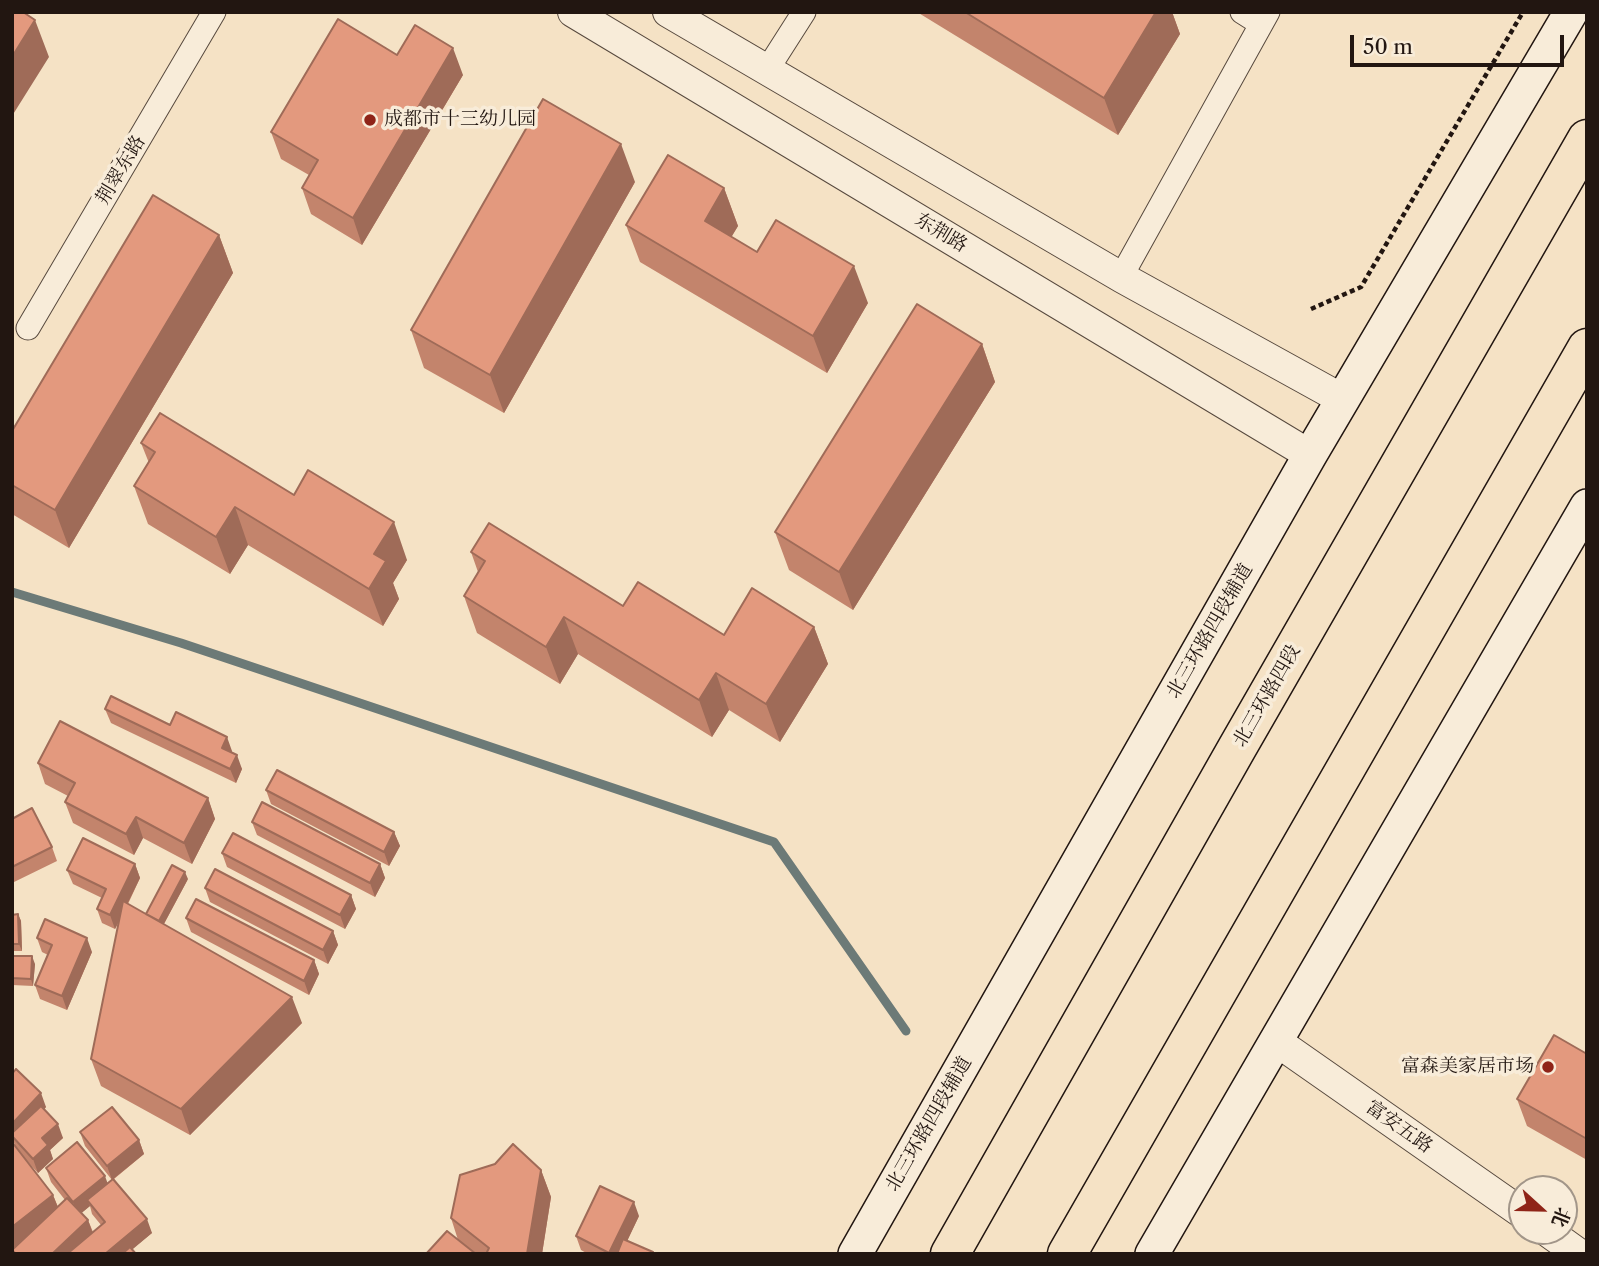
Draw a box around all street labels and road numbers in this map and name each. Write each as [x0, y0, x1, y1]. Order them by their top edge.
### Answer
street label: 荆翠东路 [92, 132, 150, 208]
street label: 东荆路 [911, 209, 971, 257]
street label: 北三环路四段辅道 [1162, 559, 1258, 703]
street label: 北三环路四段 [1229, 641, 1305, 751]
street label: 北三环路四段辅道 [881, 1052, 977, 1196]
street label: 富安五路 [1361, 1096, 1437, 1158]

